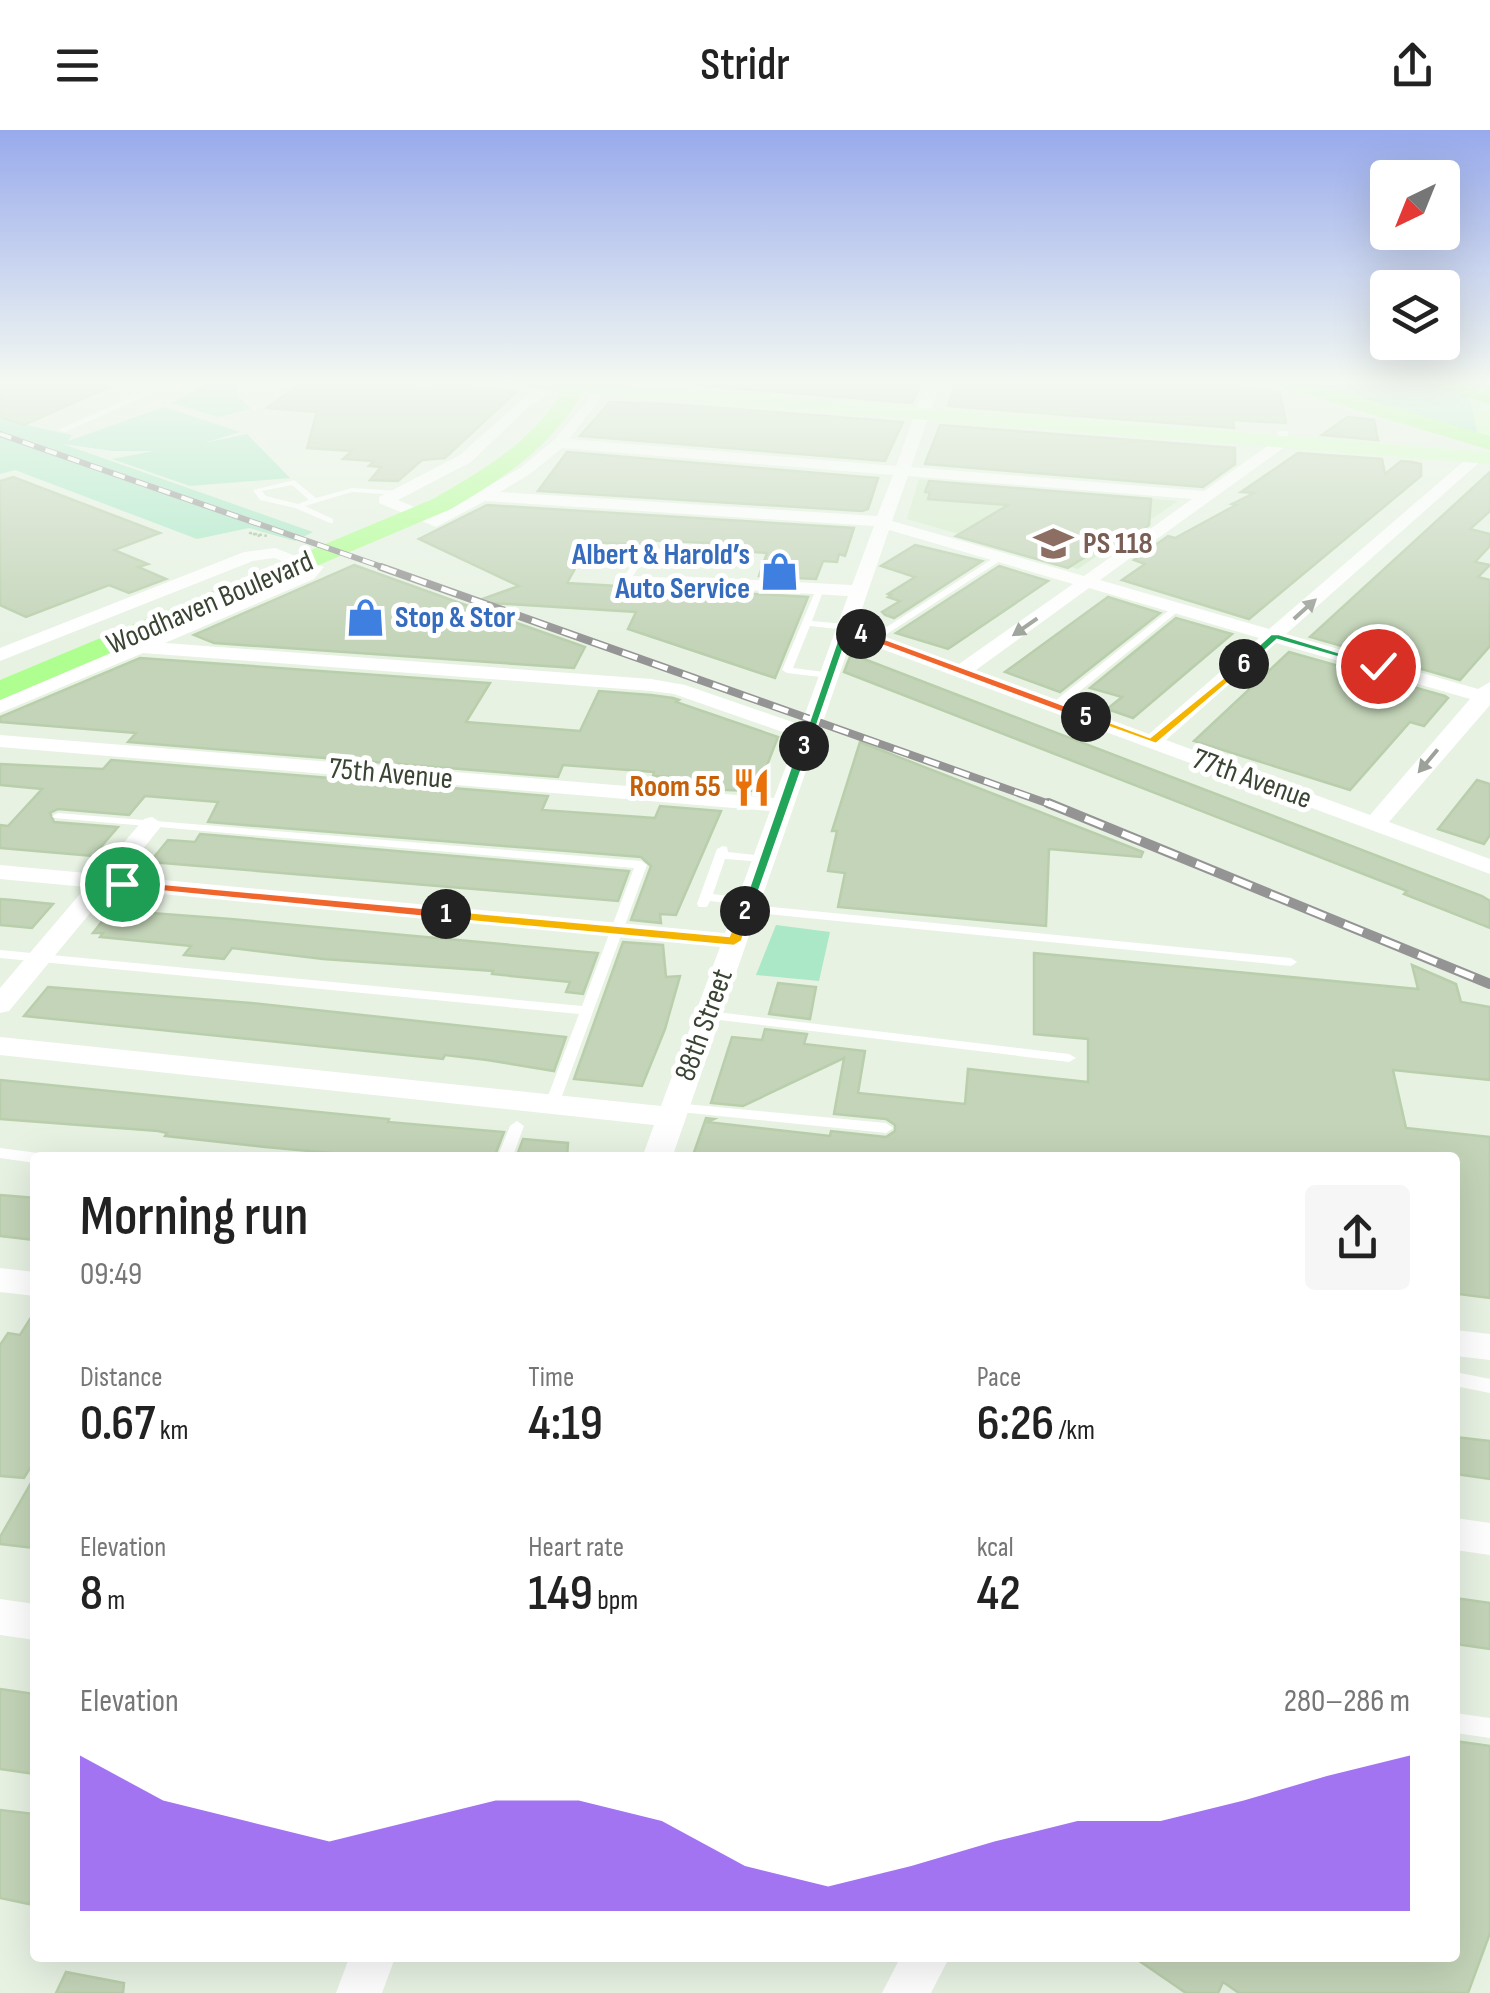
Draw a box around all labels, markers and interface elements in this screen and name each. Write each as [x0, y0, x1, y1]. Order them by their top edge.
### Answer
icon: menu [50, 38, 105, 93]
text: Stridr [700, 38, 790, 93]
icon: share [1385, 38, 1440, 93]
north arrow [1370, 160, 1460, 250]
map controls [1370, 160, 1460, 360]
button: layers [1370, 270, 1460, 360]
school or university icon: PS 118 [1032, 523, 1074, 565]
place label: PS 118 [1083, 526, 1153, 562]
place label: Albert & Harold’s Auto Service [571, 537, 750, 607]
street label: Woodhaven Boulevard [101, 543, 319, 663]
shop icon: Albert & Harold’s Auto Service [759, 551, 801, 593]
shop icon: Stop & Stor [344, 597, 386, 639]
one-way arrow [1292, 599, 1317, 621]
place label: Stop & Stor [395, 600, 515, 636]
pin: 4 [836, 609, 886, 659]
text: 4 [854, 617, 868, 650]
one-way arrow [1012, 617, 1039, 636]
pin [1336, 624, 1421, 709]
pin: 6 [1219, 639, 1269, 689]
icon: check [1351, 639, 1406, 694]
text: 6 [1237, 647, 1251, 680]
pin: 5 [1061, 692, 1111, 742]
text: 5 [1080, 700, 1092, 733]
pin: 3 [779, 721, 829, 771]
text: 3 [798, 729, 810, 762]
street label: 77th Avenue [1187, 741, 1317, 817]
one-way arrow [1418, 748, 1440, 773]
street label: 75th Avenue [328, 751, 454, 797]
restaurant icon: Room 55 [730, 766, 772, 808]
place label: Room 55 [630, 769, 721, 805]
pin [80, 842, 165, 927]
icon: arrive [95, 857, 150, 912]
pin: 2 [720, 886, 770, 936]
pin: 1 [421, 889, 471, 939]
text: 2 [739, 894, 751, 927]
text: 1 [441, 897, 451, 930]
street label: 88th Street [667, 964, 741, 1086]
text: Morning run [80, 1184, 308, 1251]
button: share [1305, 1185, 1410, 1290]
text: 09:49 [80, 1255, 142, 1294]
text: Distance [80, 1361, 163, 1394]
text: Time [528, 1361, 574, 1394]
text: Pace [977, 1361, 1021, 1394]
text: 0.67 [80, 1394, 155, 1454]
text: 4:19 [528, 1394, 603, 1454]
text: 6:26 [977, 1394, 1054, 1454]
text: km [155, 1414, 188, 1447]
text: /km [1054, 1414, 1095, 1447]
text: Elevation [80, 1531, 166, 1564]
text: Heart rate [528, 1531, 624, 1564]
text: kcal [977, 1531, 1014, 1564]
text: 8 [80, 1564, 103, 1624]
text: 149 [528, 1564, 593, 1624]
text: 42 [977, 1564, 1021, 1624]
text: m [103, 1584, 125, 1617]
text: bpm [593, 1584, 638, 1617]
text: Elevation [80, 1682, 179, 1721]
text: 280–286 m [1284, 1682, 1410, 1721]

